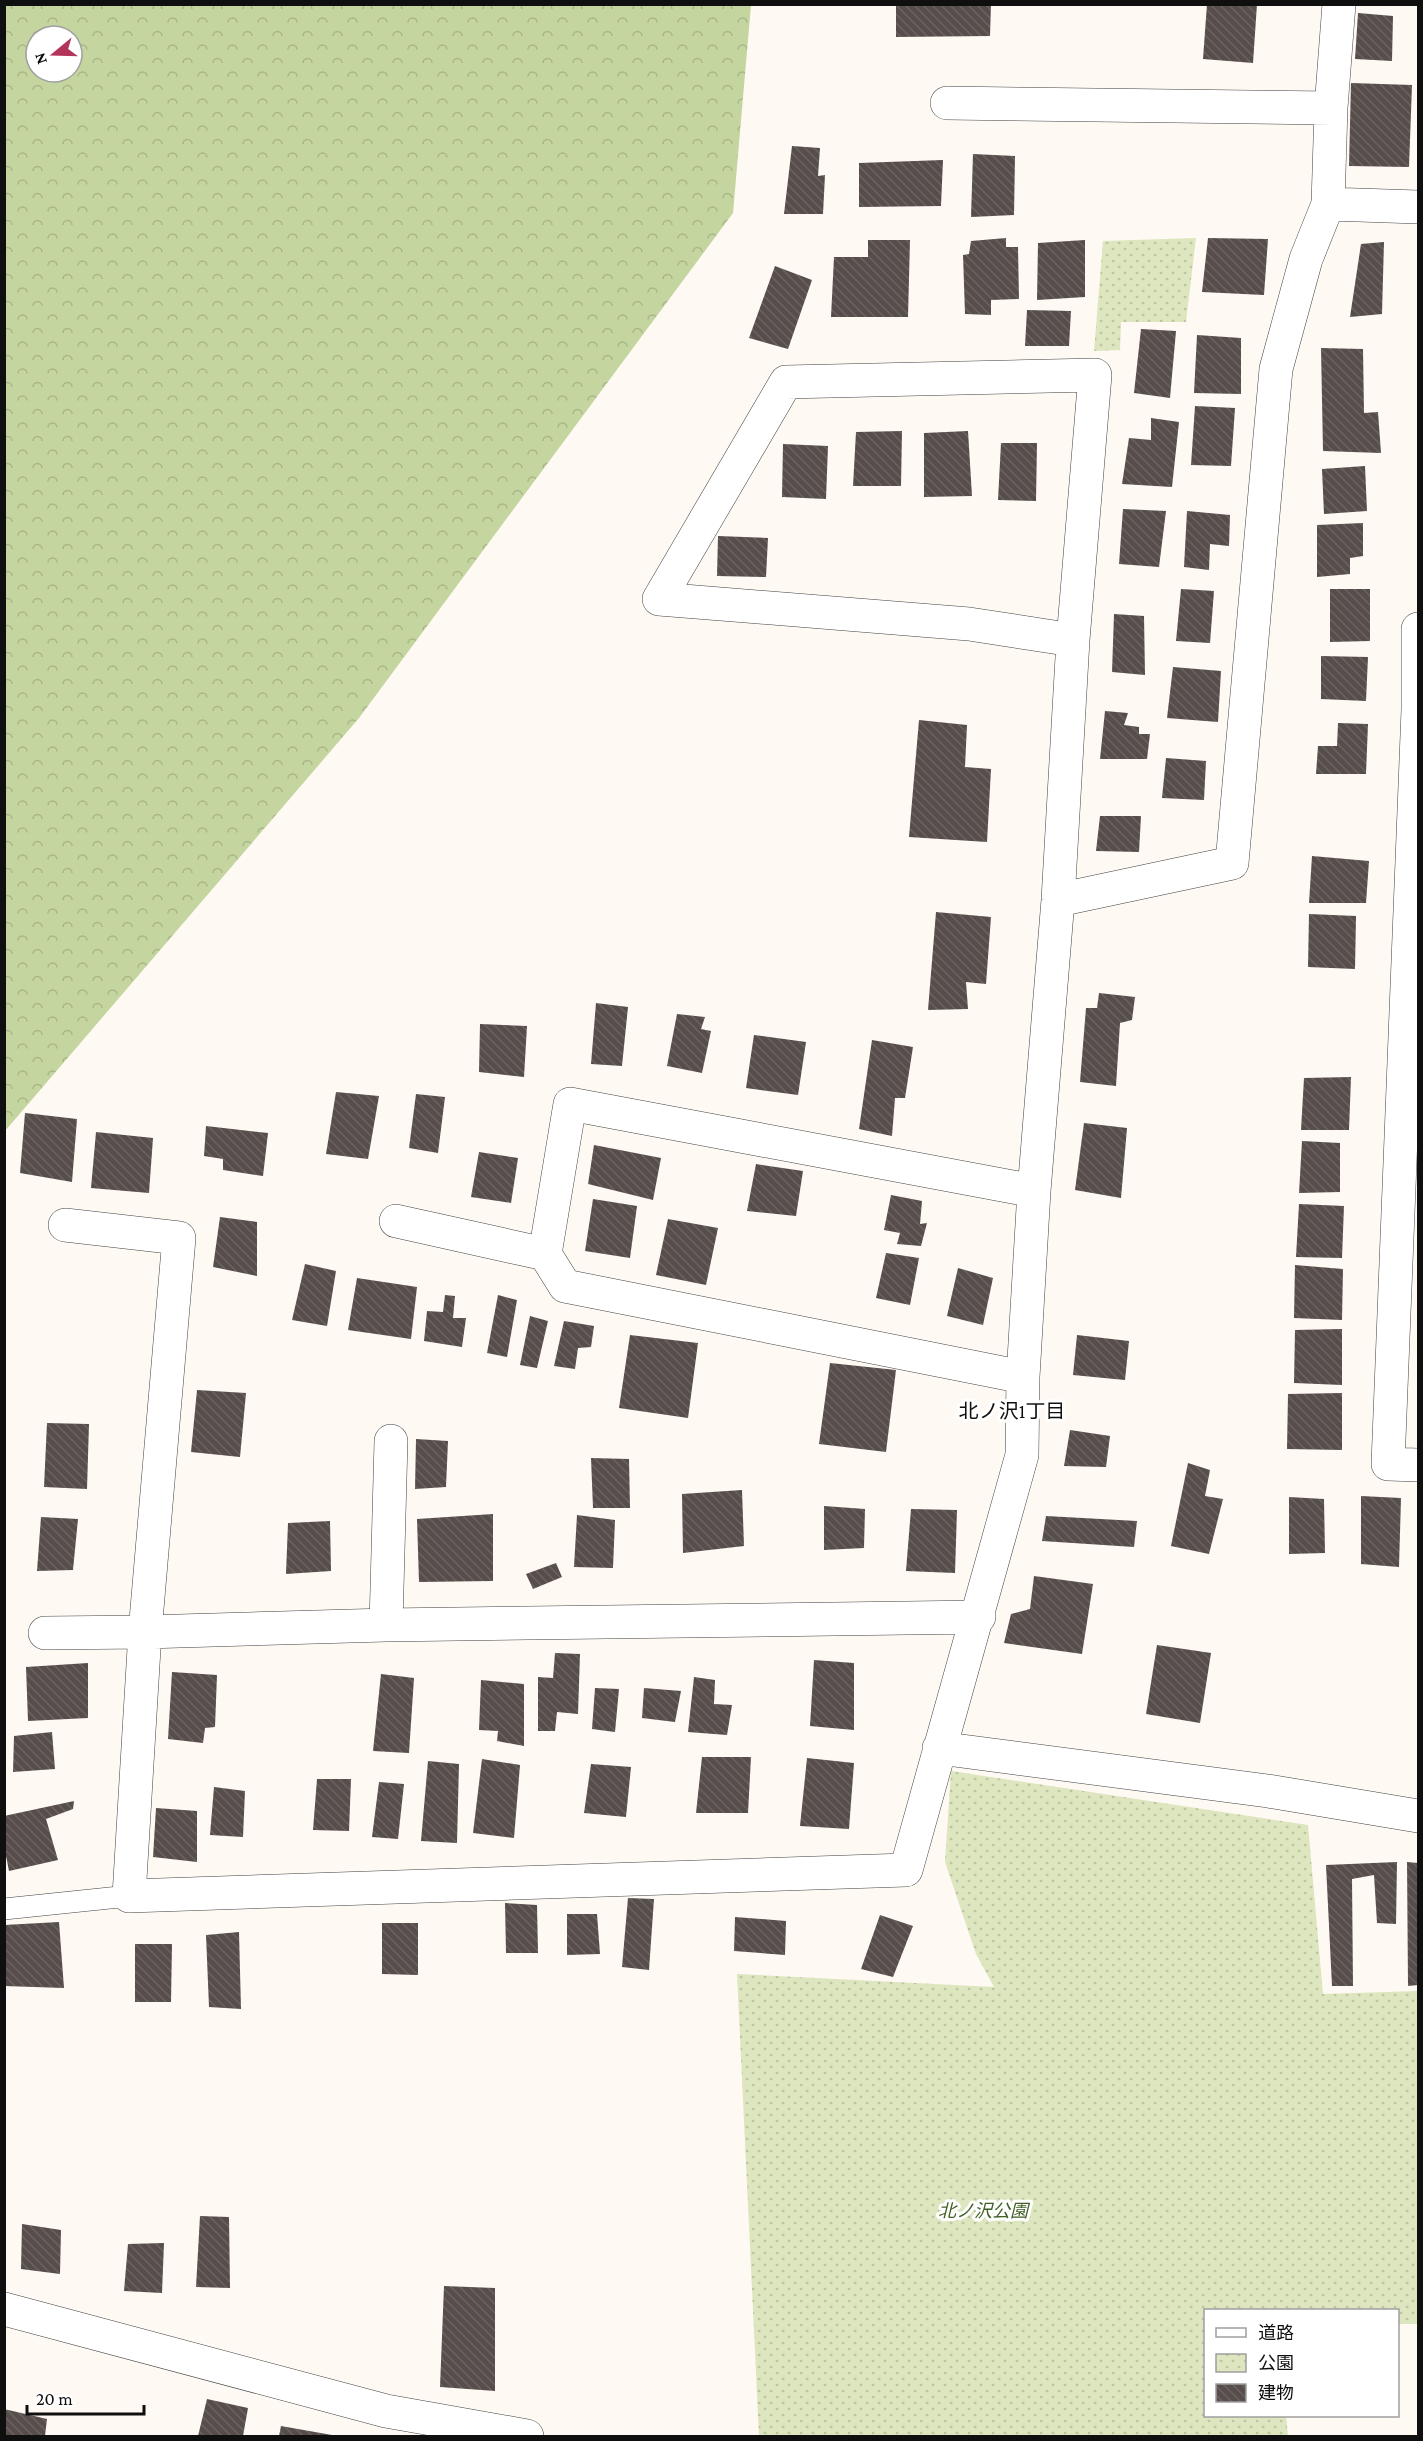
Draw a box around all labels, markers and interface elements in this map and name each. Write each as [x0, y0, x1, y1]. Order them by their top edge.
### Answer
north arrow [24, 24, 84, 84]
text: N [30, 51, 50, 67]
district label: 北ノ沢1丁目 [959, 1400, 1065, 1422]
park label: 北ノ沢公園 [938, 2201, 1031, 2221]
legend [1204, 2309, 1399, 2417]
text: 道路 [1258, 2323, 1294, 2343]
text: 公園 [1258, 2353, 1294, 2373]
scale bar [27, 2378, 144, 2416]
text: 建物 [1258, 2383, 1294, 2403]
text: 20 m [36, 2389, 73, 2409]

